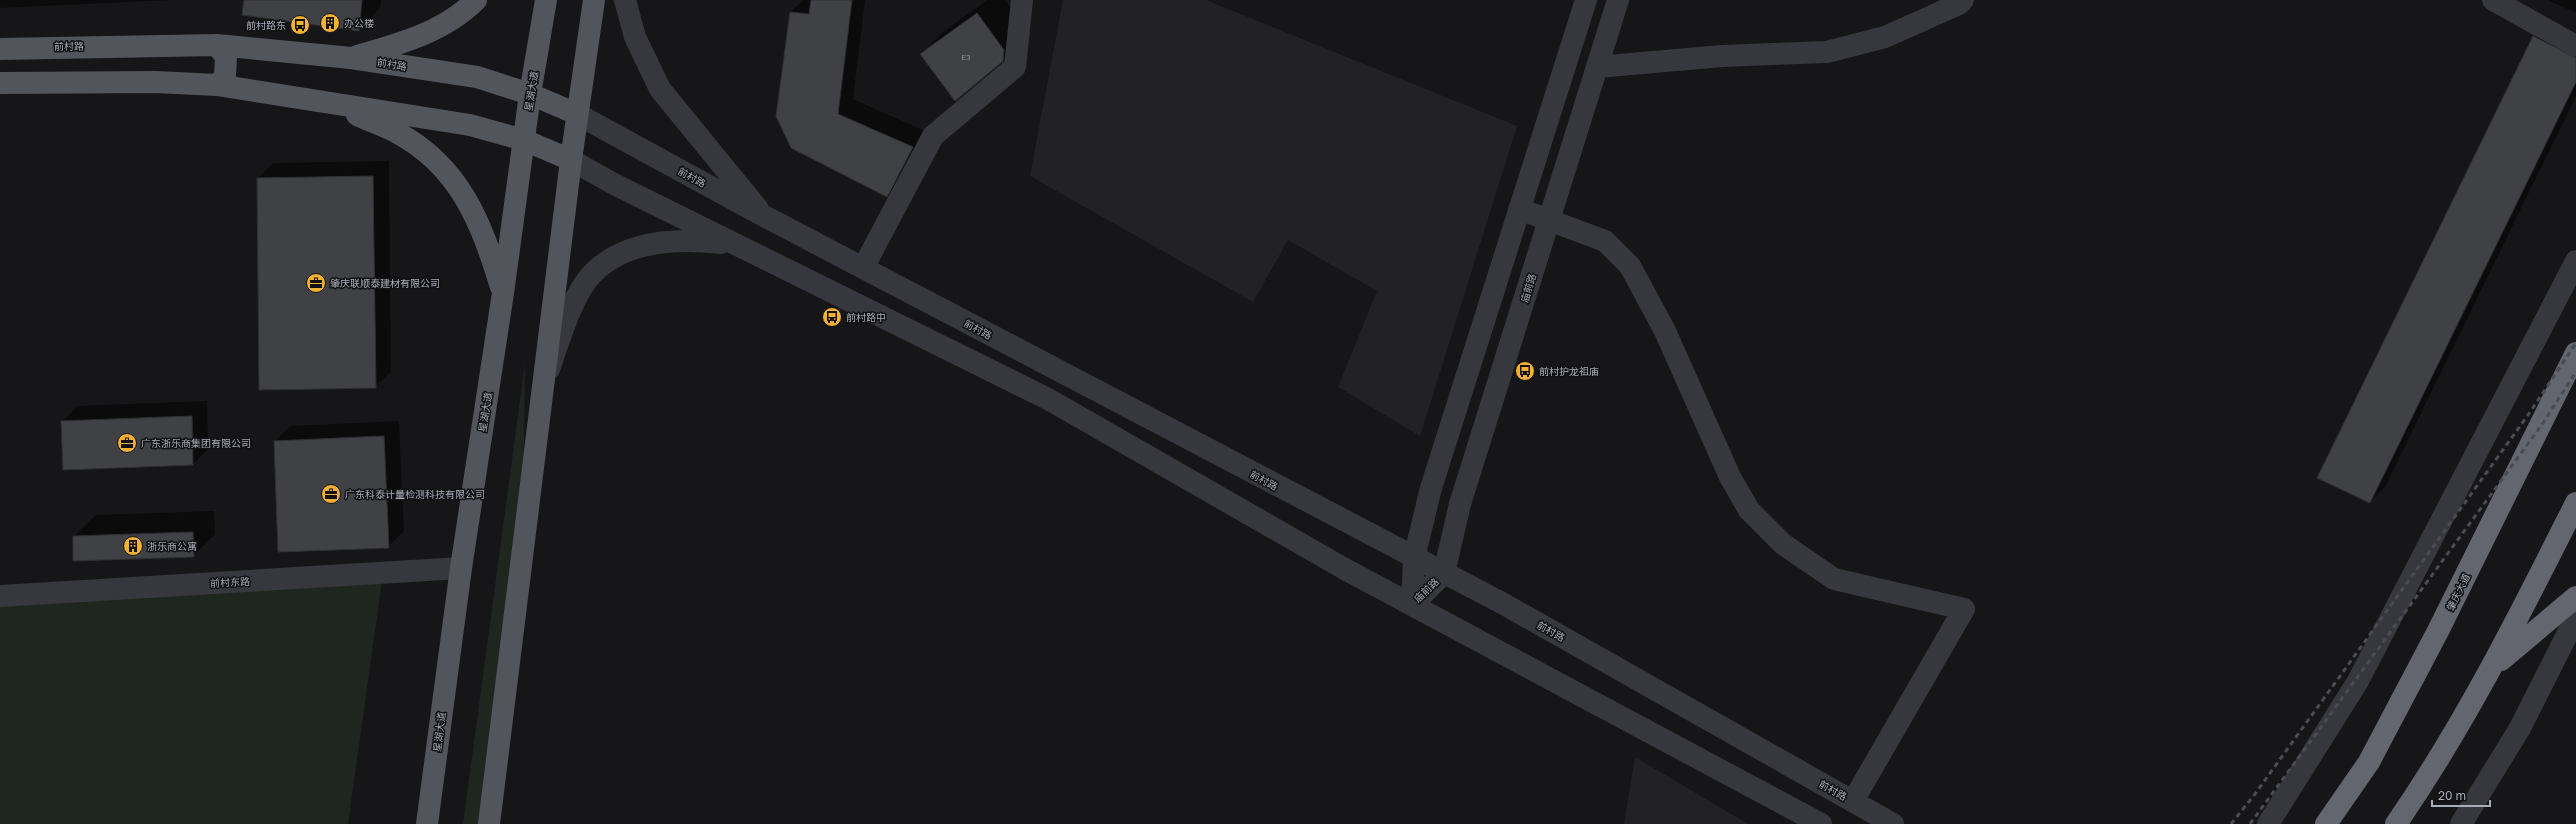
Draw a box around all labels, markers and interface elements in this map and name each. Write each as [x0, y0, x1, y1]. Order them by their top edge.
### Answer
building icon: 办公楼 [319, 12, 341, 34]
bus stop icon: 前村路东 [289, 14, 311, 36]
place label: 办公楼 [344, 17, 374, 29]
place label: 前村路东 [246, 19, 286, 31]
street label: 前村路 [54, 40, 84, 52]
house number: E3 [961, 52, 971, 62]
street label: 前村路 [376, 56, 408, 72]
street label: 星湖大道 [522, 70, 540, 112]
street label: 前村路 [676, 165, 708, 189]
office icon: 肇庆联顺泰建材有限公司 [305, 272, 327, 294]
street label: 庙前路 [1518, 272, 1538, 304]
place label: 肇庆联顺泰建材有限公司 [330, 277, 440, 289]
bus stop icon: 前村路中 [821, 306, 843, 328]
place label: 前村路中 [846, 311, 886, 323]
street label: 前村路 [962, 317, 994, 341]
bus stop icon: 前村护龙祖庙 [1514, 360, 1536, 382]
place label: 前村护龙祖庙 [1539, 365, 1599, 377]
street label: 星湖大道 [476, 391, 494, 433]
office icon: 广东浙乐商集团有限公司 [116, 432, 138, 454]
place label: 广东浙乐商集团有限公司 [141, 437, 251, 449]
street label: 前村路 [1248, 468, 1280, 492]
office icon: 广东科泰计量检测科技有限公司 [320, 483, 342, 505]
place label: 广东科泰计量检测科技有限公司 [345, 488, 485, 500]
building icon: 浙乐商公寓 [122, 535, 144, 557]
place label: 浙乐商公寓 [147, 540, 197, 552]
street label: 肇庆大道 [2444, 571, 2472, 613]
street label: 前村东路 [210, 575, 250, 589]
street label: 庙前路 [1411, 575, 1441, 605]
street label: 前村路 [1535, 618, 1567, 644]
street label: 星湖大道 [431, 711, 447, 753]
street label: 前村路 [1817, 777, 1849, 803]
scale bar [2432, 782, 2490, 808]
text: 20 m [2438, 788, 2466, 803]

